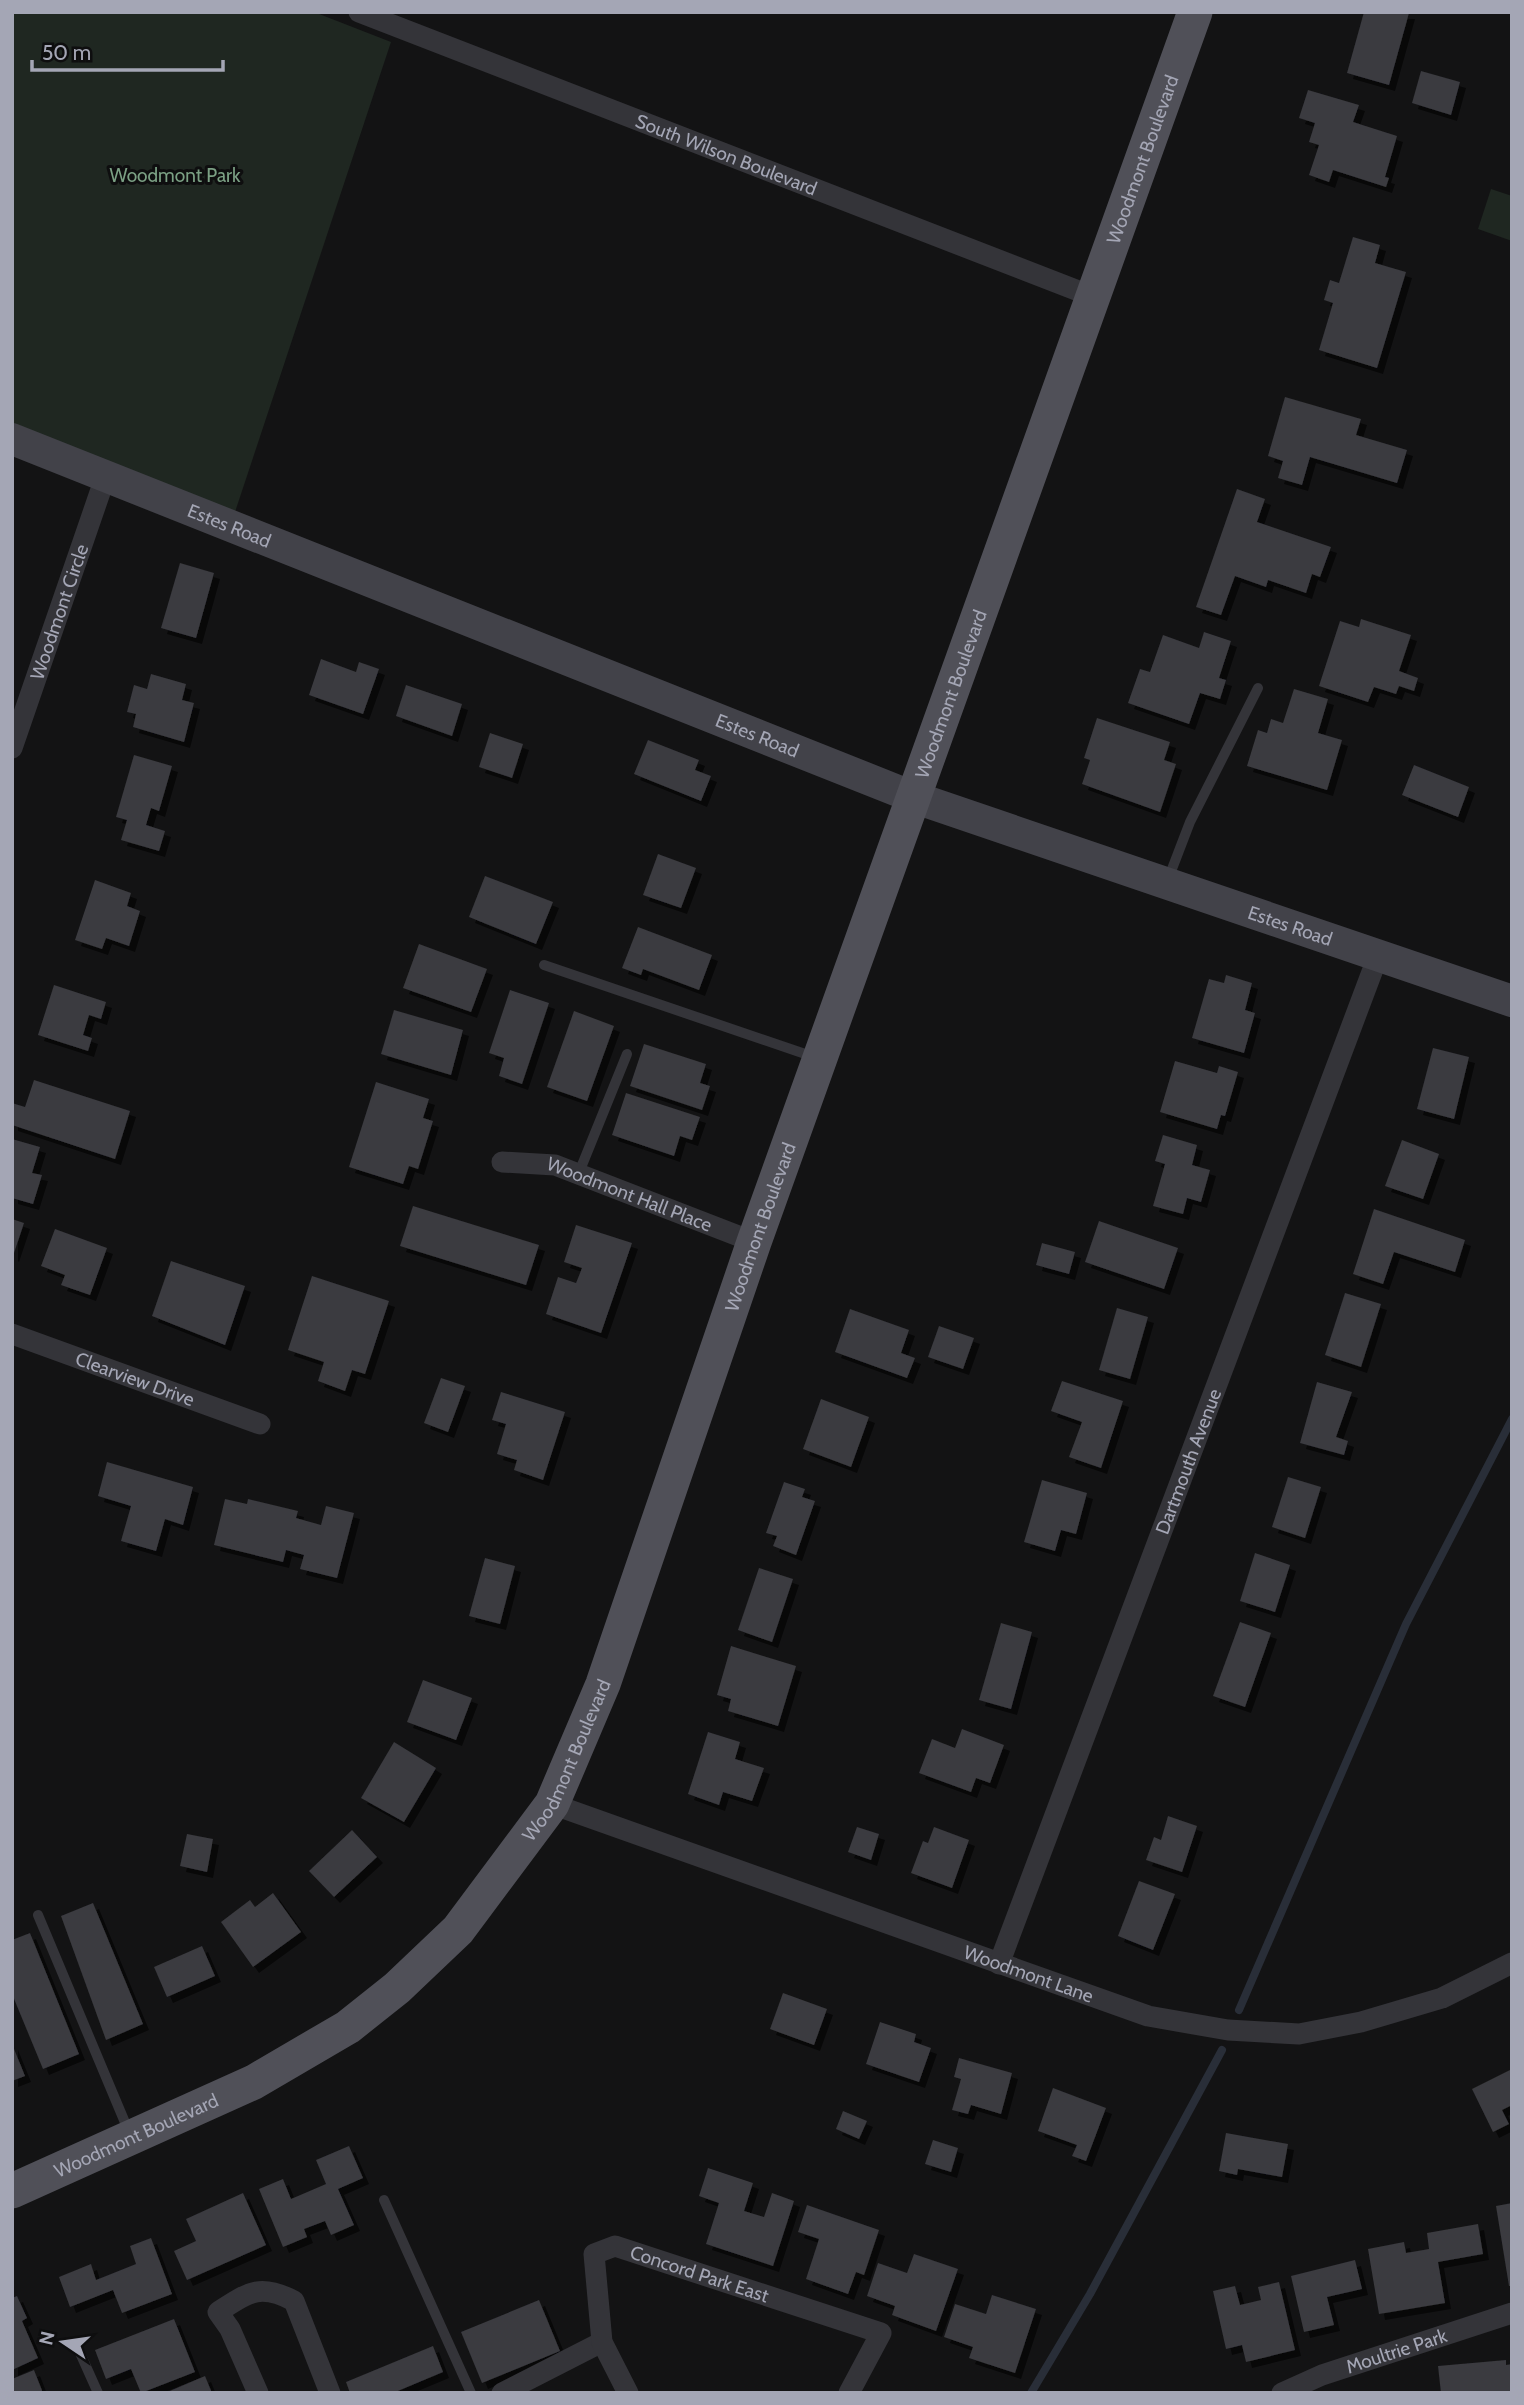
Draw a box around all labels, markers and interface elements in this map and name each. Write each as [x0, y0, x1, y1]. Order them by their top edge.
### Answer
scale bar [32, 28, 222, 72]
text: 50 m [42, 40, 91, 65]
street label: Woodmont Boulevard [1102, 72, 1183, 247]
street label: South Wilson Boulevard [632, 109, 820, 200]
park label: Woodmont Park [109, 164, 241, 187]
street label: Estes Road [184, 499, 274, 553]
street label: Woodmont Circle [25, 541, 93, 683]
street label: Woodmont Boulevard [910, 607, 992, 782]
street label: Estes Road [712, 709, 802, 762]
street label: Estes Road [1245, 901, 1335, 951]
street label: Woodmont Boulevard [720, 1140, 801, 1315]
street label: Woodmont Hall Place [543, 1152, 715, 1237]
street label: Clearview Drive [72, 1347, 198, 1411]
street label: Dartmouth Avenue [1151, 1385, 1226, 1537]
street label: Woodmont Boulevard [517, 1676, 616, 1846]
street label: Woodmont Lane [961, 1940, 1097, 2008]
street label: Woodmont Boulevard [51, 2089, 222, 2183]
street label: Concord Park East [627, 2241, 772, 2308]
north arrow [28, 2307, 98, 2377]
street label: Moultrie Park [1343, 2324, 1450, 2378]
text: N [34, 2329, 60, 2347]

